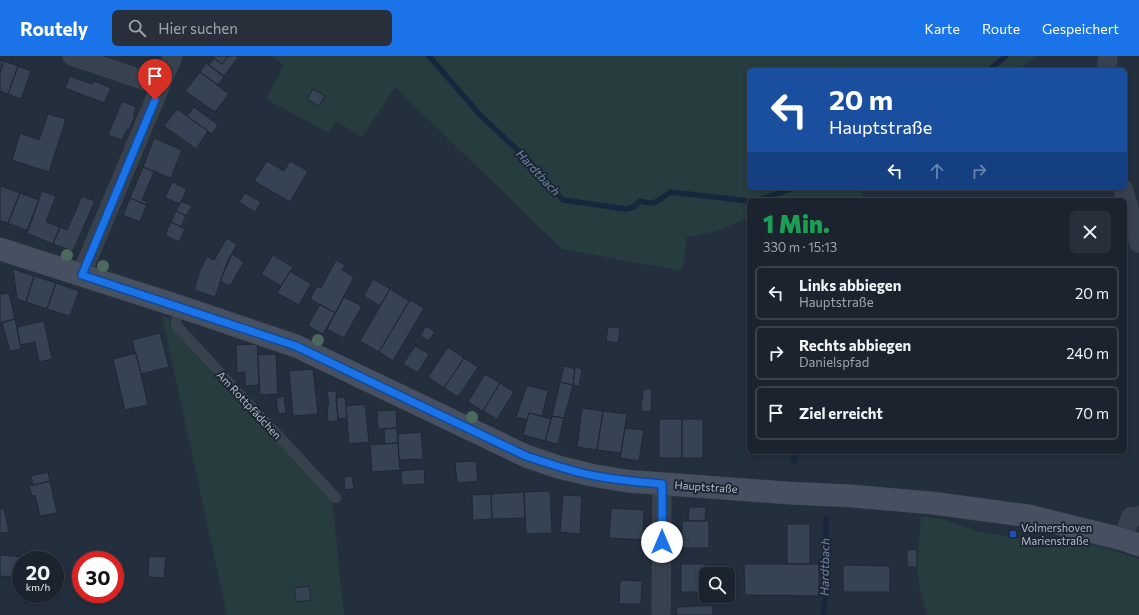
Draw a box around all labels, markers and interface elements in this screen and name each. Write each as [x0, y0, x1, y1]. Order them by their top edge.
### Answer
search box [112, 10, 392, 46]
text: Routely [20, 17, 88, 40]
icon: search [126, 17, 148, 39]
text: Hier suchen [158, 19, 238, 37]
text: Karte [925, 20, 960, 37]
text: Route [982, 20, 1020, 37]
text: Gespeichert [1042, 20, 1119, 37]
pin [138, 59, 172, 100]
icon: arrive [144, 65, 166, 87]
text: 20 m [829, 82, 893, 116]
icon: left [763, 84, 815, 136]
text: Hauptstraße [829, 116, 932, 138]
water label: Hardtbach [514, 146, 564, 198]
icon: left [884, 160, 906, 182]
icon: ahead [926, 160, 948, 182]
icon: right [968, 160, 990, 182]
text: 1 Min. [763, 209, 830, 238]
button: close [1069, 211, 1111, 253]
text: 330 m · 15:13 [763, 239, 837, 255]
text: Links abbiegen [799, 276, 901, 294]
icon: left [765, 282, 787, 304]
text: 20 m [1075, 284, 1109, 302]
text: Hauptstraße [799, 294, 874, 310]
text: Rechts abbiegen [799, 336, 911, 354]
icon: right [765, 342, 787, 364]
text: 240 m [1066, 344, 1109, 362]
text: Danielspfad [799, 354, 869, 370]
street label: Am Rottpfädchen [214, 368, 284, 441]
icon: arrive [765, 402, 787, 424]
text: Ziel erreicht [799, 404, 883, 422]
text: 70 m [1075, 404, 1109, 422]
street label: Hauptstraße [674, 478, 738, 495]
position arrow [641, 521, 683, 563]
place label: Volmershoven Marienstraße [1021, 521, 1092, 547]
marker: Volmershoven Marienstraße [1008, 529, 1018, 539]
water label: Hardtbach [816, 538, 832, 596]
speed limit sign: 30 [72, 551, 124, 603]
text: 20 [26, 560, 50, 584]
map controls [699, 567, 735, 603]
button: search [699, 567, 735, 603]
text: km/h [26, 581, 50, 593]

